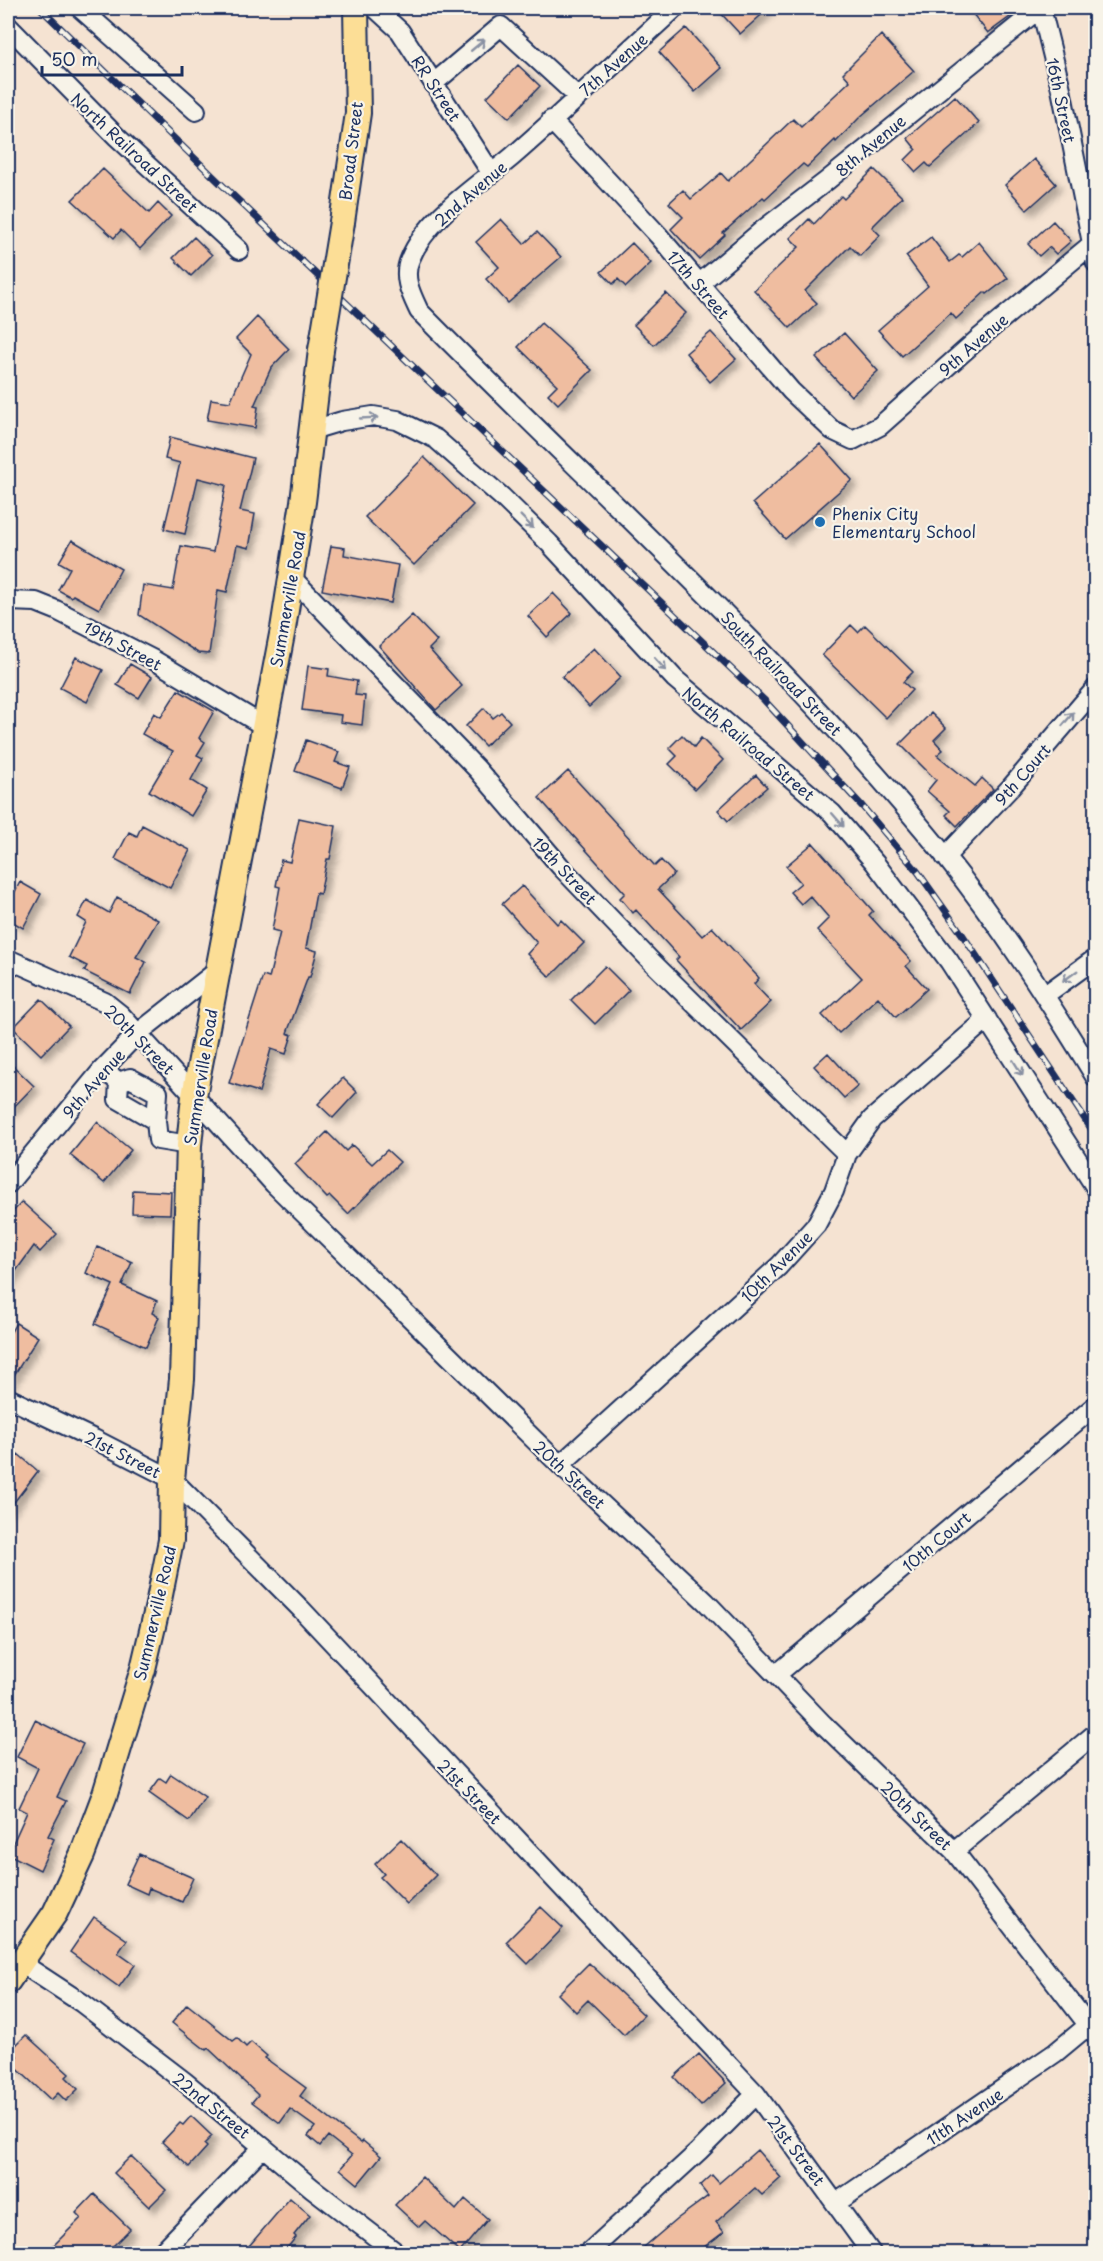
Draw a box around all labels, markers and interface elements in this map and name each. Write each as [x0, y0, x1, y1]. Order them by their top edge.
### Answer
street label: 7th Avenue [574, 27, 653, 101]
scale bar [42, 39, 182, 77]
one-way arrow [470, 39, 486, 52]
text: 50 m [51, 45, 98, 72]
street label: RR Street [407, 50, 468, 126]
street label: 16th Street [1041, 55, 1083, 145]
street label: North Railroad Street [66, 86, 204, 218]
street label: Broad Street [332, 100, 368, 202]
street label: 8th Avenue [830, 108, 911, 182]
street label: 2nd Avenue [428, 154, 512, 231]
street label: 17th Street [662, 244, 736, 324]
street label: 9th Avenue [933, 307, 1013, 381]
one-way arrow [358, 412, 378, 423]
place label: Phenix City Elementary School [832, 501, 976, 543]
one-way arrow [520, 514, 535, 529]
marker: Phenix City Elementary School [813, 515, 827, 529]
street label: Summerville Road [263, 529, 311, 669]
street label: South Railroad Street [716, 605, 848, 741]
street label: 19th Street [80, 614, 167, 676]
one-way arrow [653, 656, 667, 671]
street label: North Railroad Street [678, 680, 821, 806]
one-way arrow [1062, 711, 1075, 727]
street label: 9th Court [988, 738, 1056, 810]
one-way arrow [831, 813, 845, 828]
street label: 19th Street [527, 831, 603, 910]
one-way arrow [1063, 970, 1079, 983]
street label: 20th Street [99, 998, 181, 1080]
street label: Summerville Road [177, 1007, 223, 1147]
street label: 9th Avenue [56, 1043, 130, 1123]
one-way arrow [1013, 1059, 1025, 1076]
street label: 10th Avenue [735, 1225, 817, 1307]
street label: 21st Street [81, 1425, 166, 1484]
street label: 20th Street [529, 1434, 612, 1514]
street label: 10th Court [897, 1505, 976, 1577]
street label: Summerville Road [127, 1543, 181, 1683]
street label: 21st Street [433, 1753, 508, 1829]
street label: 20th Street [876, 1775, 958, 1855]
street label: 22nd Street [168, 2066, 256, 2144]
street label: 11th Avenue [921, 2081, 1008, 2151]
street label: 21st Street [763, 2110, 832, 2191]

